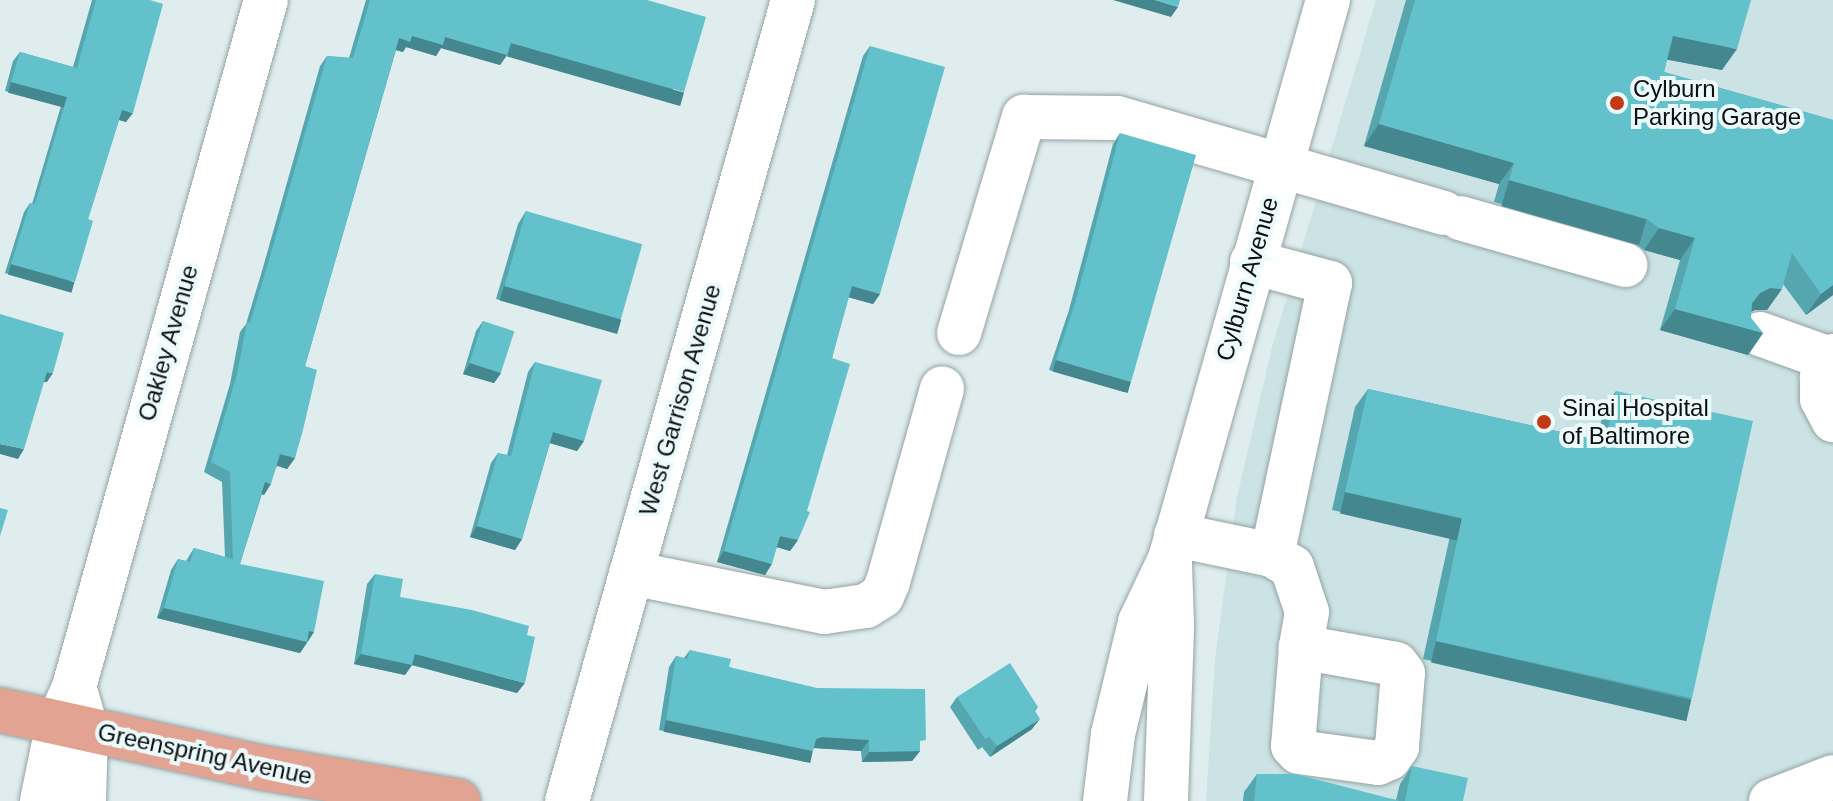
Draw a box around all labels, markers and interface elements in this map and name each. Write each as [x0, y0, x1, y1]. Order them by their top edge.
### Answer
place label: Cylburn Parking Garage [1633, 75, 1801, 131]
marker: Cylburn Parking Garage [1608, 94, 1626, 112]
street label: Cylburn Avenue [1210, 193, 1284, 365]
street label: Oakley Avenue [132, 261, 204, 425]
street label: West Garrison Avenue [633, 280, 727, 520]
place label: Sinai Hospital of Baltimore [1562, 394, 1709, 450]
marker: Sinai Hospital of Baltimore [1533, 411, 1555, 433]
street label: Greenspring Avenue [95, 717, 315, 791]

